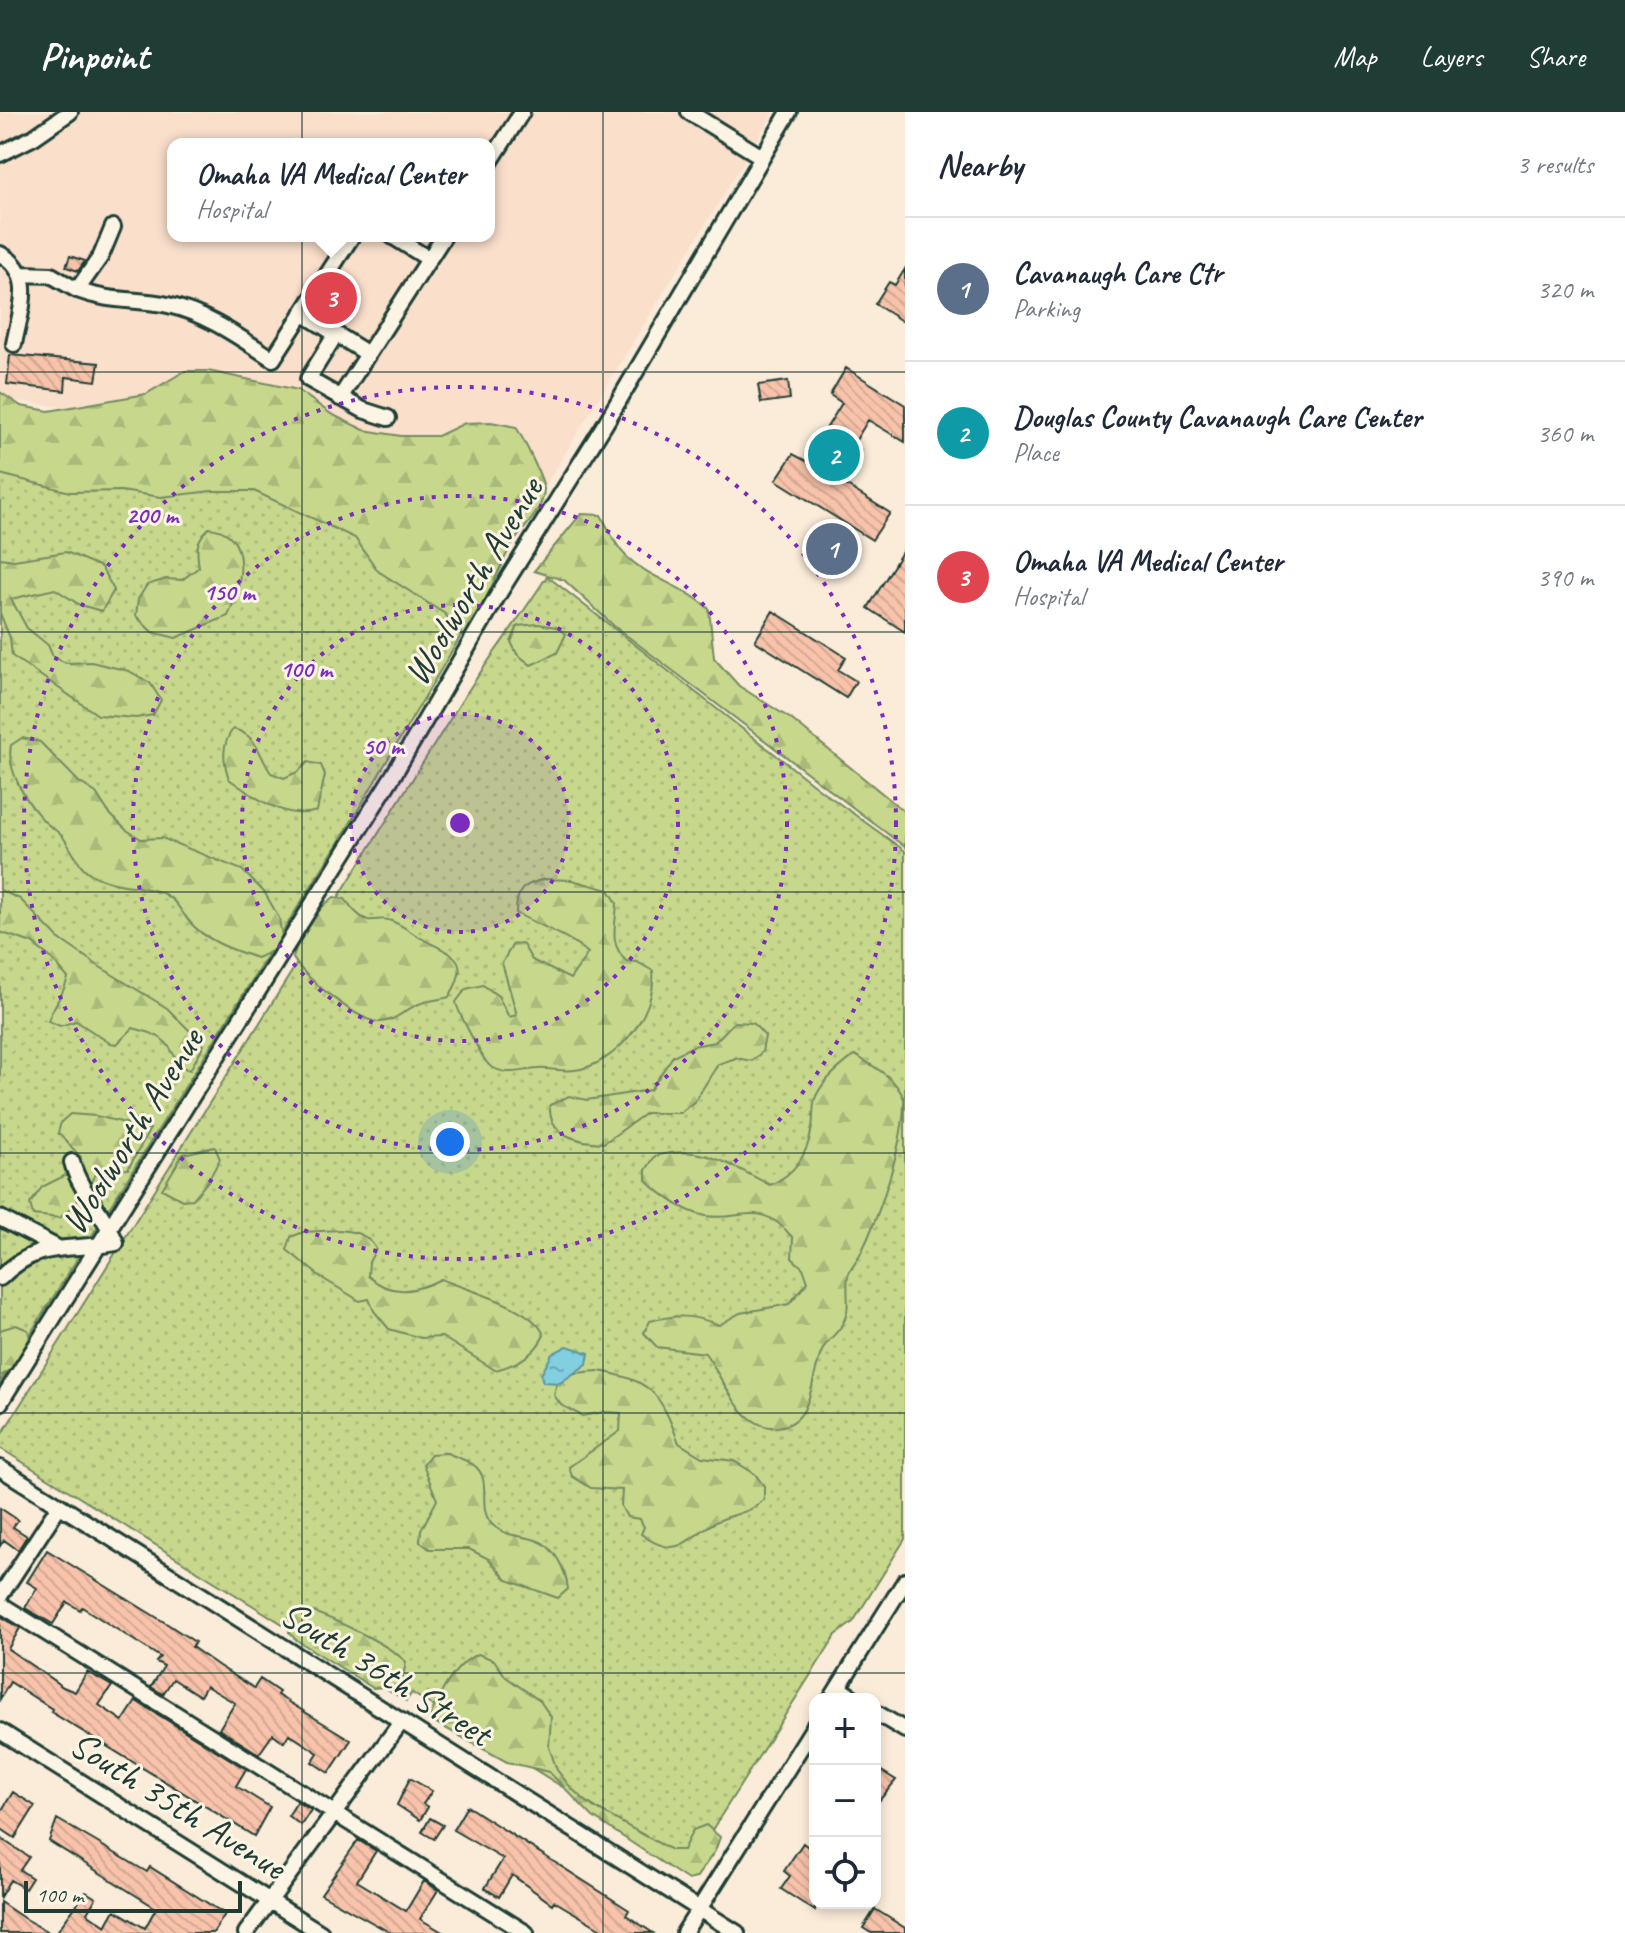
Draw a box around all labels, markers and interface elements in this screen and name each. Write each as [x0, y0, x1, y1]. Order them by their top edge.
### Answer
text: Pinpoint [40, 33, 149, 80]
text: Map [1334, 39, 1377, 74]
text: Layers [1421, 39, 1482, 74]
text: Share [1526, 39, 1585, 74]
popup [167, 138, 495, 242]
text: Nearby [937, 143, 1023, 186]
text: 3 results [1517, 148, 1593, 181]
text: Omaha VA Medical Center [196, 155, 466, 193]
text: Hospital [196, 193, 267, 226]
text: Cavanaugh Care Ctr [1013, 254, 1222, 292]
pin: 3 [305, 268, 357, 328]
text: 1 [957, 273, 969, 306]
text: 320 m [1537, 273, 1593, 306]
text: Parking [1013, 292, 1080, 325]
text: Douglas County Cavanaugh Care Center [1013, 398, 1421, 436]
text: 2 [957, 417, 969, 450]
text: 360 m [1537, 417, 1593, 450]
pin: 2 [808, 425, 860, 485]
text: Place [1013, 436, 1059, 469]
street label: Woolworth Avenue [393, 466, 555, 693]
text: 200 m [126, 500, 180, 530]
pin: 1 [806, 519, 858, 579]
text: Omaha VA Medical Center [1013, 542, 1283, 580]
text: 3 [957, 561, 969, 594]
text: 390 m [1537, 561, 1593, 594]
text: 150 m [203, 577, 257, 607]
text: Hospital [1013, 580, 1084, 613]
text: 100 m [280, 654, 334, 684]
text: 50 m [363, 731, 406, 761]
centre of rings [446, 809, 474, 837]
street label: Woolworth Avenue [50, 1017, 215, 1243]
your location [430, 1122, 470, 1162]
street label: South 36th Street [272, 1590, 503, 1758]
map controls [809, 1693, 881, 1909]
button: + [809, 1693, 881, 1765]
street label: South 35th Avenue [62, 1720, 297, 1891]
button: − [809, 1765, 881, 1837]
button: locate [809, 1837, 881, 1909]
scale bar [24, 1877, 242, 1913]
text: 100 m [36, 1881, 83, 1909]

